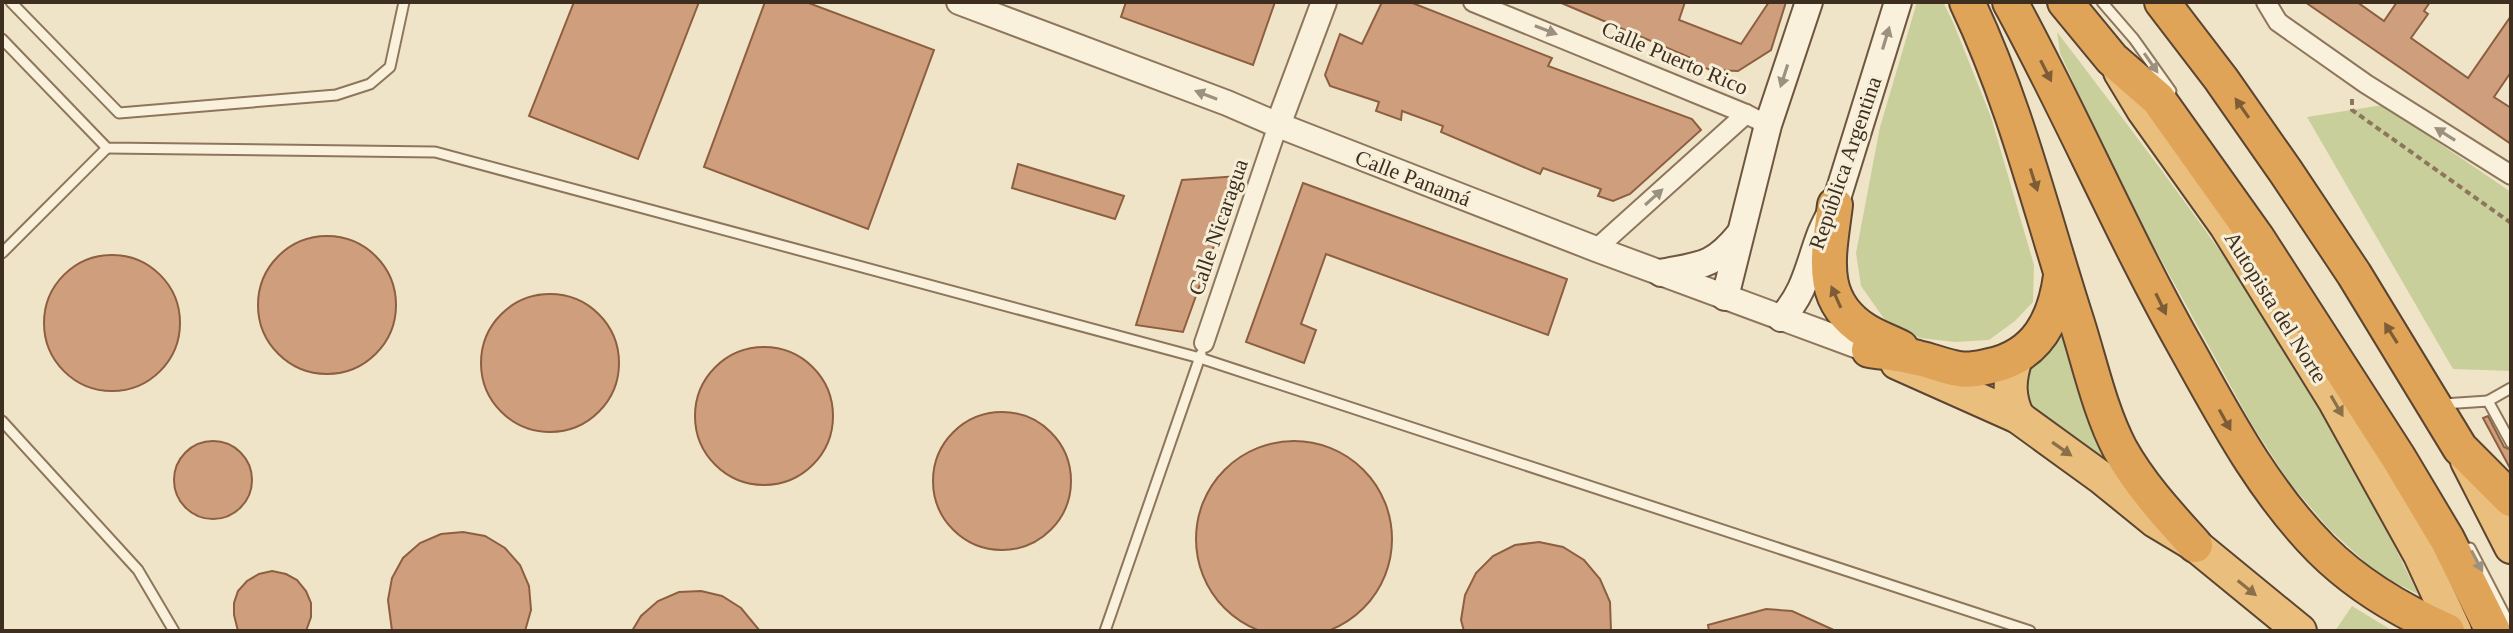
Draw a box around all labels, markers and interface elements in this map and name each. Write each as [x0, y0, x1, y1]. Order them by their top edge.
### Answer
street label: Calle Puerto Rico [1598, 16, 1752, 100]
one-way arrow [1534, 24, 1558, 37]
one-way arrow [1881, 25, 1893, 49]
one-way arrow [2143, 52, 2159, 74]
one-way arrow [2039, 60, 2052, 83]
one-way arrow [1777, 64, 1790, 88]
street label: República Argentina [1804, 73, 1886, 253]
one-way arrow [1194, 88, 1218, 101]
one-way arrow [2234, 98, 2249, 119]
one-way arrow [2434, 127, 2456, 141]
street label: Calle Panamá [1352, 145, 1474, 212]
street label: Calle Nicaragua [1183, 155, 1253, 298]
one-way arrow [2028, 168, 2040, 192]
one-way arrow [1645, 188, 1664, 206]
street label: Autopista del Norte [2219, 227, 2333, 387]
one-way arrow [1830, 285, 1843, 308]
one-way arrow [2154, 293, 2168, 316]
one-way arrow [2384, 322, 2398, 344]
one-way arrow [2330, 395, 2344, 417]
one-way arrow [2219, 408, 2232, 431]
one-way arrow [2051, 441, 2073, 457]
one-way arrow [2471, 550, 2484, 573]
one-way arrow [2237, 579, 2257, 596]

